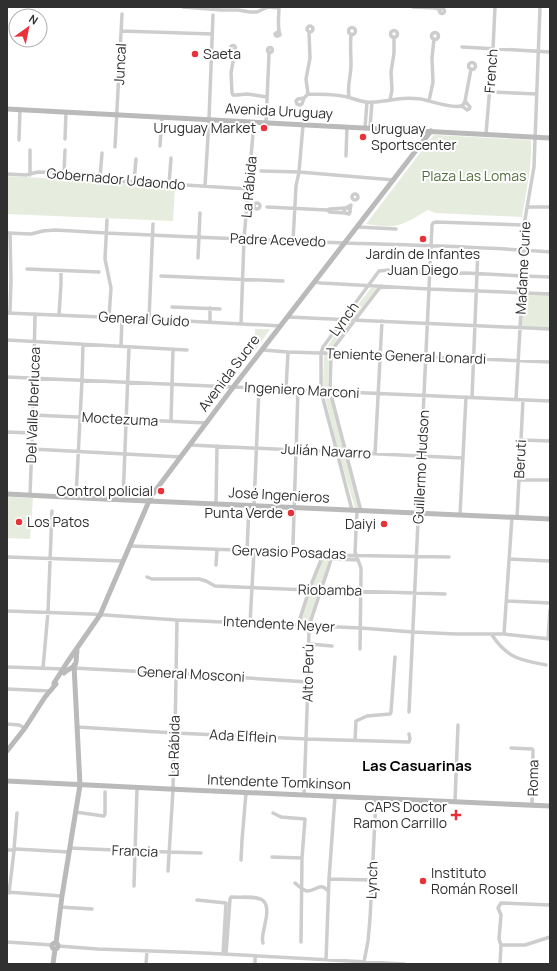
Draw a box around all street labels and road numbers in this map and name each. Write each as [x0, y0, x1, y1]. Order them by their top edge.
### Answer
street label: Juncal [109, 43, 130, 85]
street label: French [479, 48, 502, 94]
street label: Avenida Uruguay [225, 98, 334, 123]
street label: La Rábida [236, 155, 261, 219]
street label: Gobernador Udaondo [46, 163, 186, 194]
street label: Madame Curie [511, 221, 534, 315]
street label: Padre Acevedo [230, 228, 326, 251]
street label: Lynch [325, 298, 362, 340]
street label: General Guido [98, 307, 190, 330]
street label: Avenida Sucre [194, 331, 264, 415]
street label: Teniente General Lonardi [326, 343, 486, 368]
street label: Del Valle Iberlucea [21, 346, 44, 464]
street label: Ingeniero Marconi [244, 377, 360, 402]
street label: Moctezuma [81, 407, 159, 430]
street label: Guillermo Hudson [408, 409, 433, 525]
street label: Julián Navarro [281, 439, 371, 462]
street label: Beruti [509, 439, 530, 479]
street label: José Ingenieros [228, 482, 330, 507]
street label: Gervasio Posadas [231, 540, 347, 563]
street label: Riobamba [298, 579, 362, 600]
street label: Intendente Neyer [223, 611, 335, 636]
street label: Alto Perú [297, 644, 318, 702]
street label: General Mosconi [137, 661, 245, 686]
street label: La Rábida [163, 715, 184, 777]
street label: Ada Elflein [209, 724, 277, 747]
street label: Roma [523, 759, 542, 797]
street label: Intendente Tomkinson [207, 769, 351, 794]
street label: Francia [111, 840, 159, 861]
street label: Lynch [361, 861, 382, 899]

